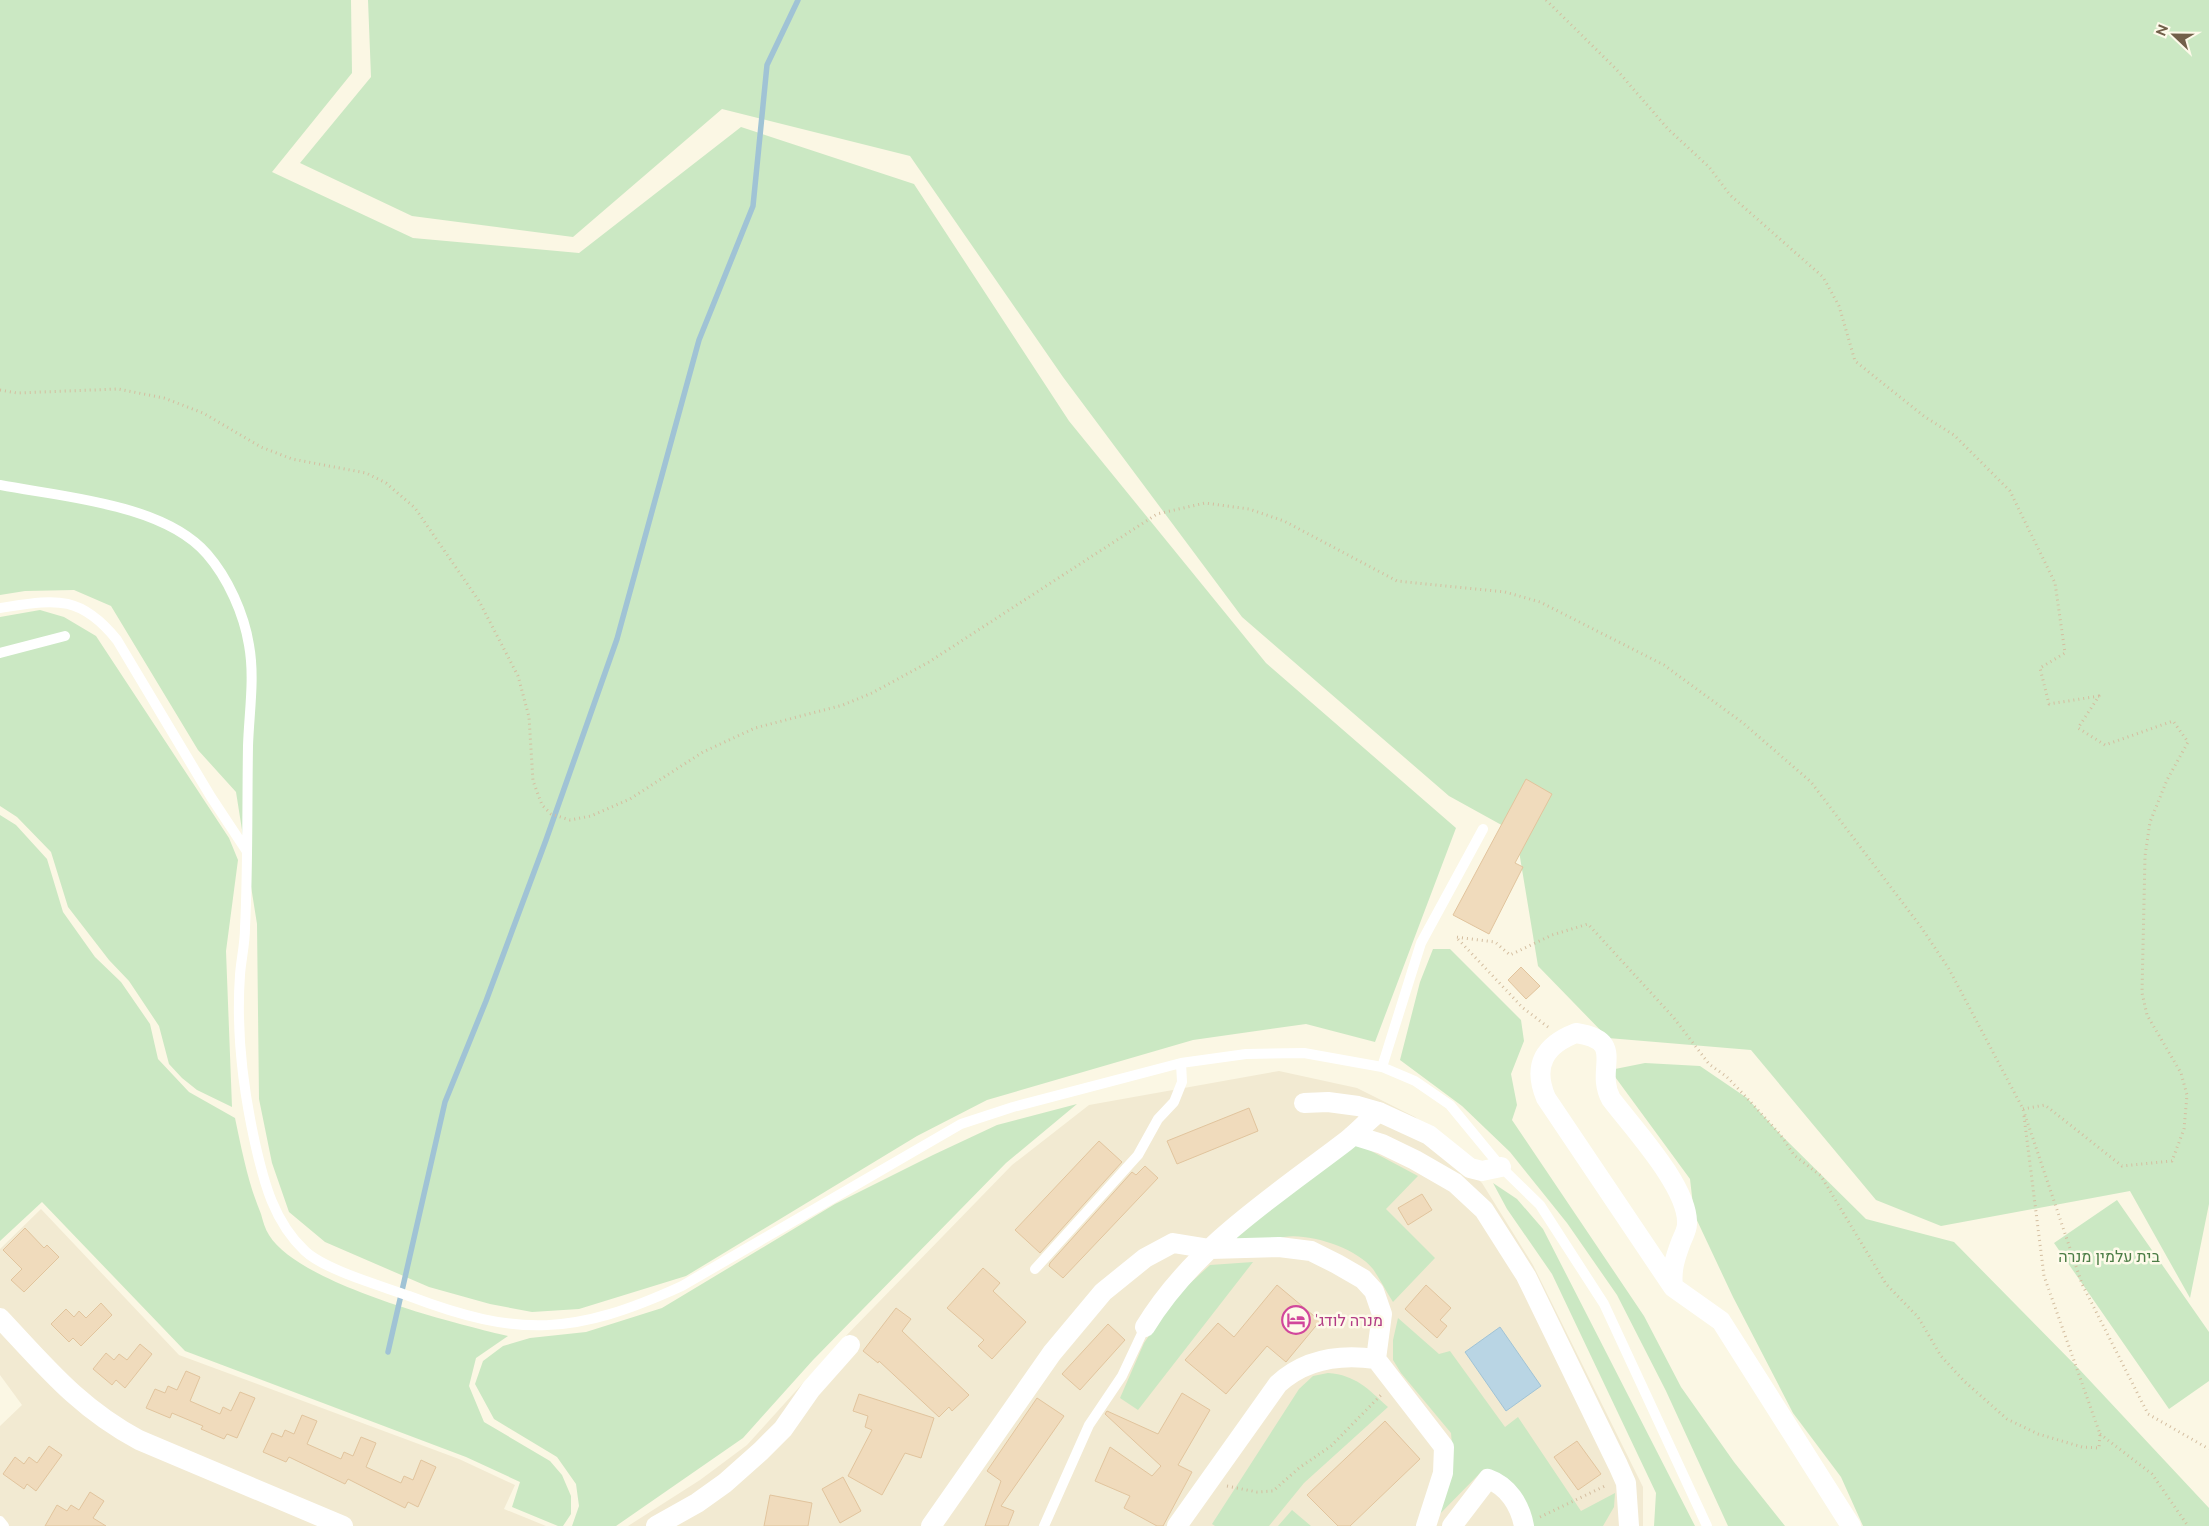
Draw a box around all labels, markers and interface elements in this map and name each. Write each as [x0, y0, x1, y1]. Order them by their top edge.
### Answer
north arrow [2149, 10, 2199, 60]
text: N [2153, 22, 2171, 38]
park label: בית עלמין מנרה [2058, 1247, 2160, 1266]
hotel icon: 'מנרה לודג [1281, 1305, 1311, 1335]
place label: 'מנרה לודג [1315, 1311, 1383, 1330]

